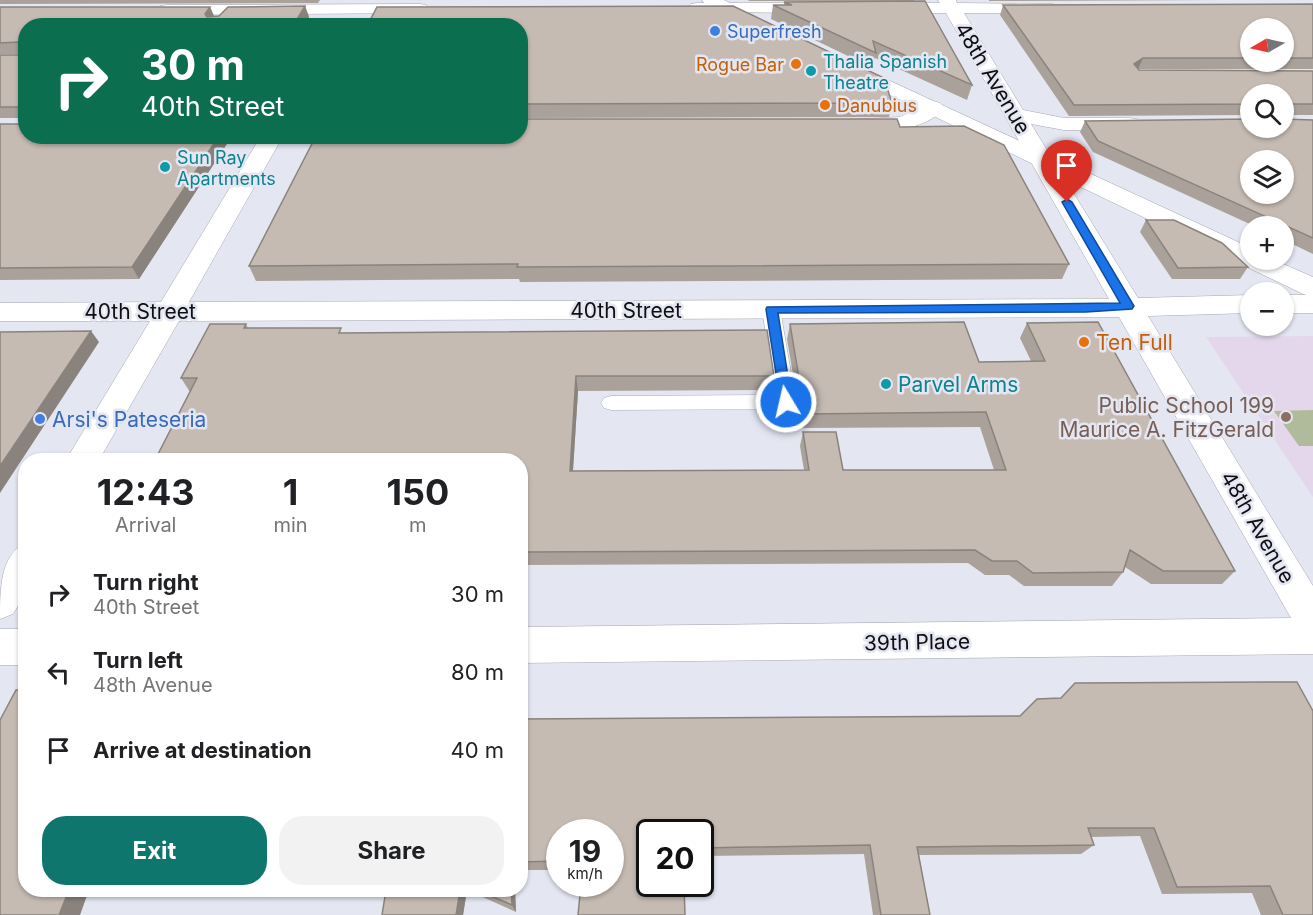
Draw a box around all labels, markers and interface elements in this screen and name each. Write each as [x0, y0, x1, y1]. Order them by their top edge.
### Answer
street label: 48th Avenue [950, 18, 1036, 138]
north arrow [1240, 18, 1294, 72]
map controls [1240, 18, 1294, 336]
place label: Superfresh [727, 21, 822, 42]
marker: Superfresh [708, 24, 722, 38]
text: 30 m [141, 39, 245, 90]
icon: right [42, 42, 120, 120]
place label: Thalia Spanish Theatre [823, 51, 947, 93]
place label: Rogue Bar [696, 54, 784, 75]
marker: Rogue Bar [789, 57, 803, 71]
marker: Thalia Spanish Theatre [804, 64, 818, 78]
button: search [1240, 84, 1294, 138]
text: 40th Street [141, 90, 284, 123]
place label: Danubius [837, 95, 917, 116]
marker: Danubius [818, 98, 832, 112]
pin [1041, 140, 1092, 202]
place label: Sun Ray Apartments [177, 147, 276, 189]
icon: arrive [1050, 149, 1083, 182]
button: layers [1240, 150, 1294, 204]
marker: Sun Ray Apartments [158, 160, 172, 174]
button: + [1240, 216, 1294, 270]
button: − [1240, 282, 1294, 336]
street label: 40th Street [570, 298, 682, 323]
street label: 40th Street [84, 299, 196, 324]
place label: Ten Full [1096, 330, 1173, 355]
marker: Ten Full [1077, 335, 1091, 349]
position arrow [754, 370, 818, 434]
place label: Parvel Arms [898, 372, 1018, 397]
marker: Parvel Arms [879, 377, 893, 391]
place label: Public School 199 Maurice A. FitzGerald [1059, 393, 1274, 442]
place label: Arsi's Pateseria [52, 407, 206, 432]
marker: Public School 199 Maurice A. FitzGerald [1279, 410, 1293, 424]
marker: Arsi's Pateseria [33, 412, 47, 426]
street label: 48th Avenue [1216, 466, 1300, 588]
text: 12:43 [97, 470, 195, 514]
text: 1 [283, 470, 298, 514]
text: 150 [386, 470, 449, 514]
text: Arrival [115, 513, 176, 537]
text: min [273, 513, 308, 537]
text: m [409, 513, 427, 537]
text: Turn right [93, 569, 199, 595]
icon: right [42, 578, 75, 611]
text: 30 m [451, 581, 504, 607]
text: 40th Street [93, 595, 199, 619]
street label: 39th Place [864, 629, 970, 655]
text: Turn left [93, 647, 183, 673]
icon: left [42, 656, 75, 689]
text: 80 m [451, 659, 504, 685]
text: 48th Avenue [93, 673, 213, 697]
icon: arrive [42, 734, 75, 767]
text: Arrive at destination [93, 737, 312, 763]
text: 40 m [450, 737, 504, 763]
button: Exit [42, 816, 267, 885]
button: Share [279, 816, 504, 885]
speed limit sign: 20 [636, 819, 714, 897]
text: 19 [569, 833, 601, 869]
text: km/h [567, 864, 603, 883]

